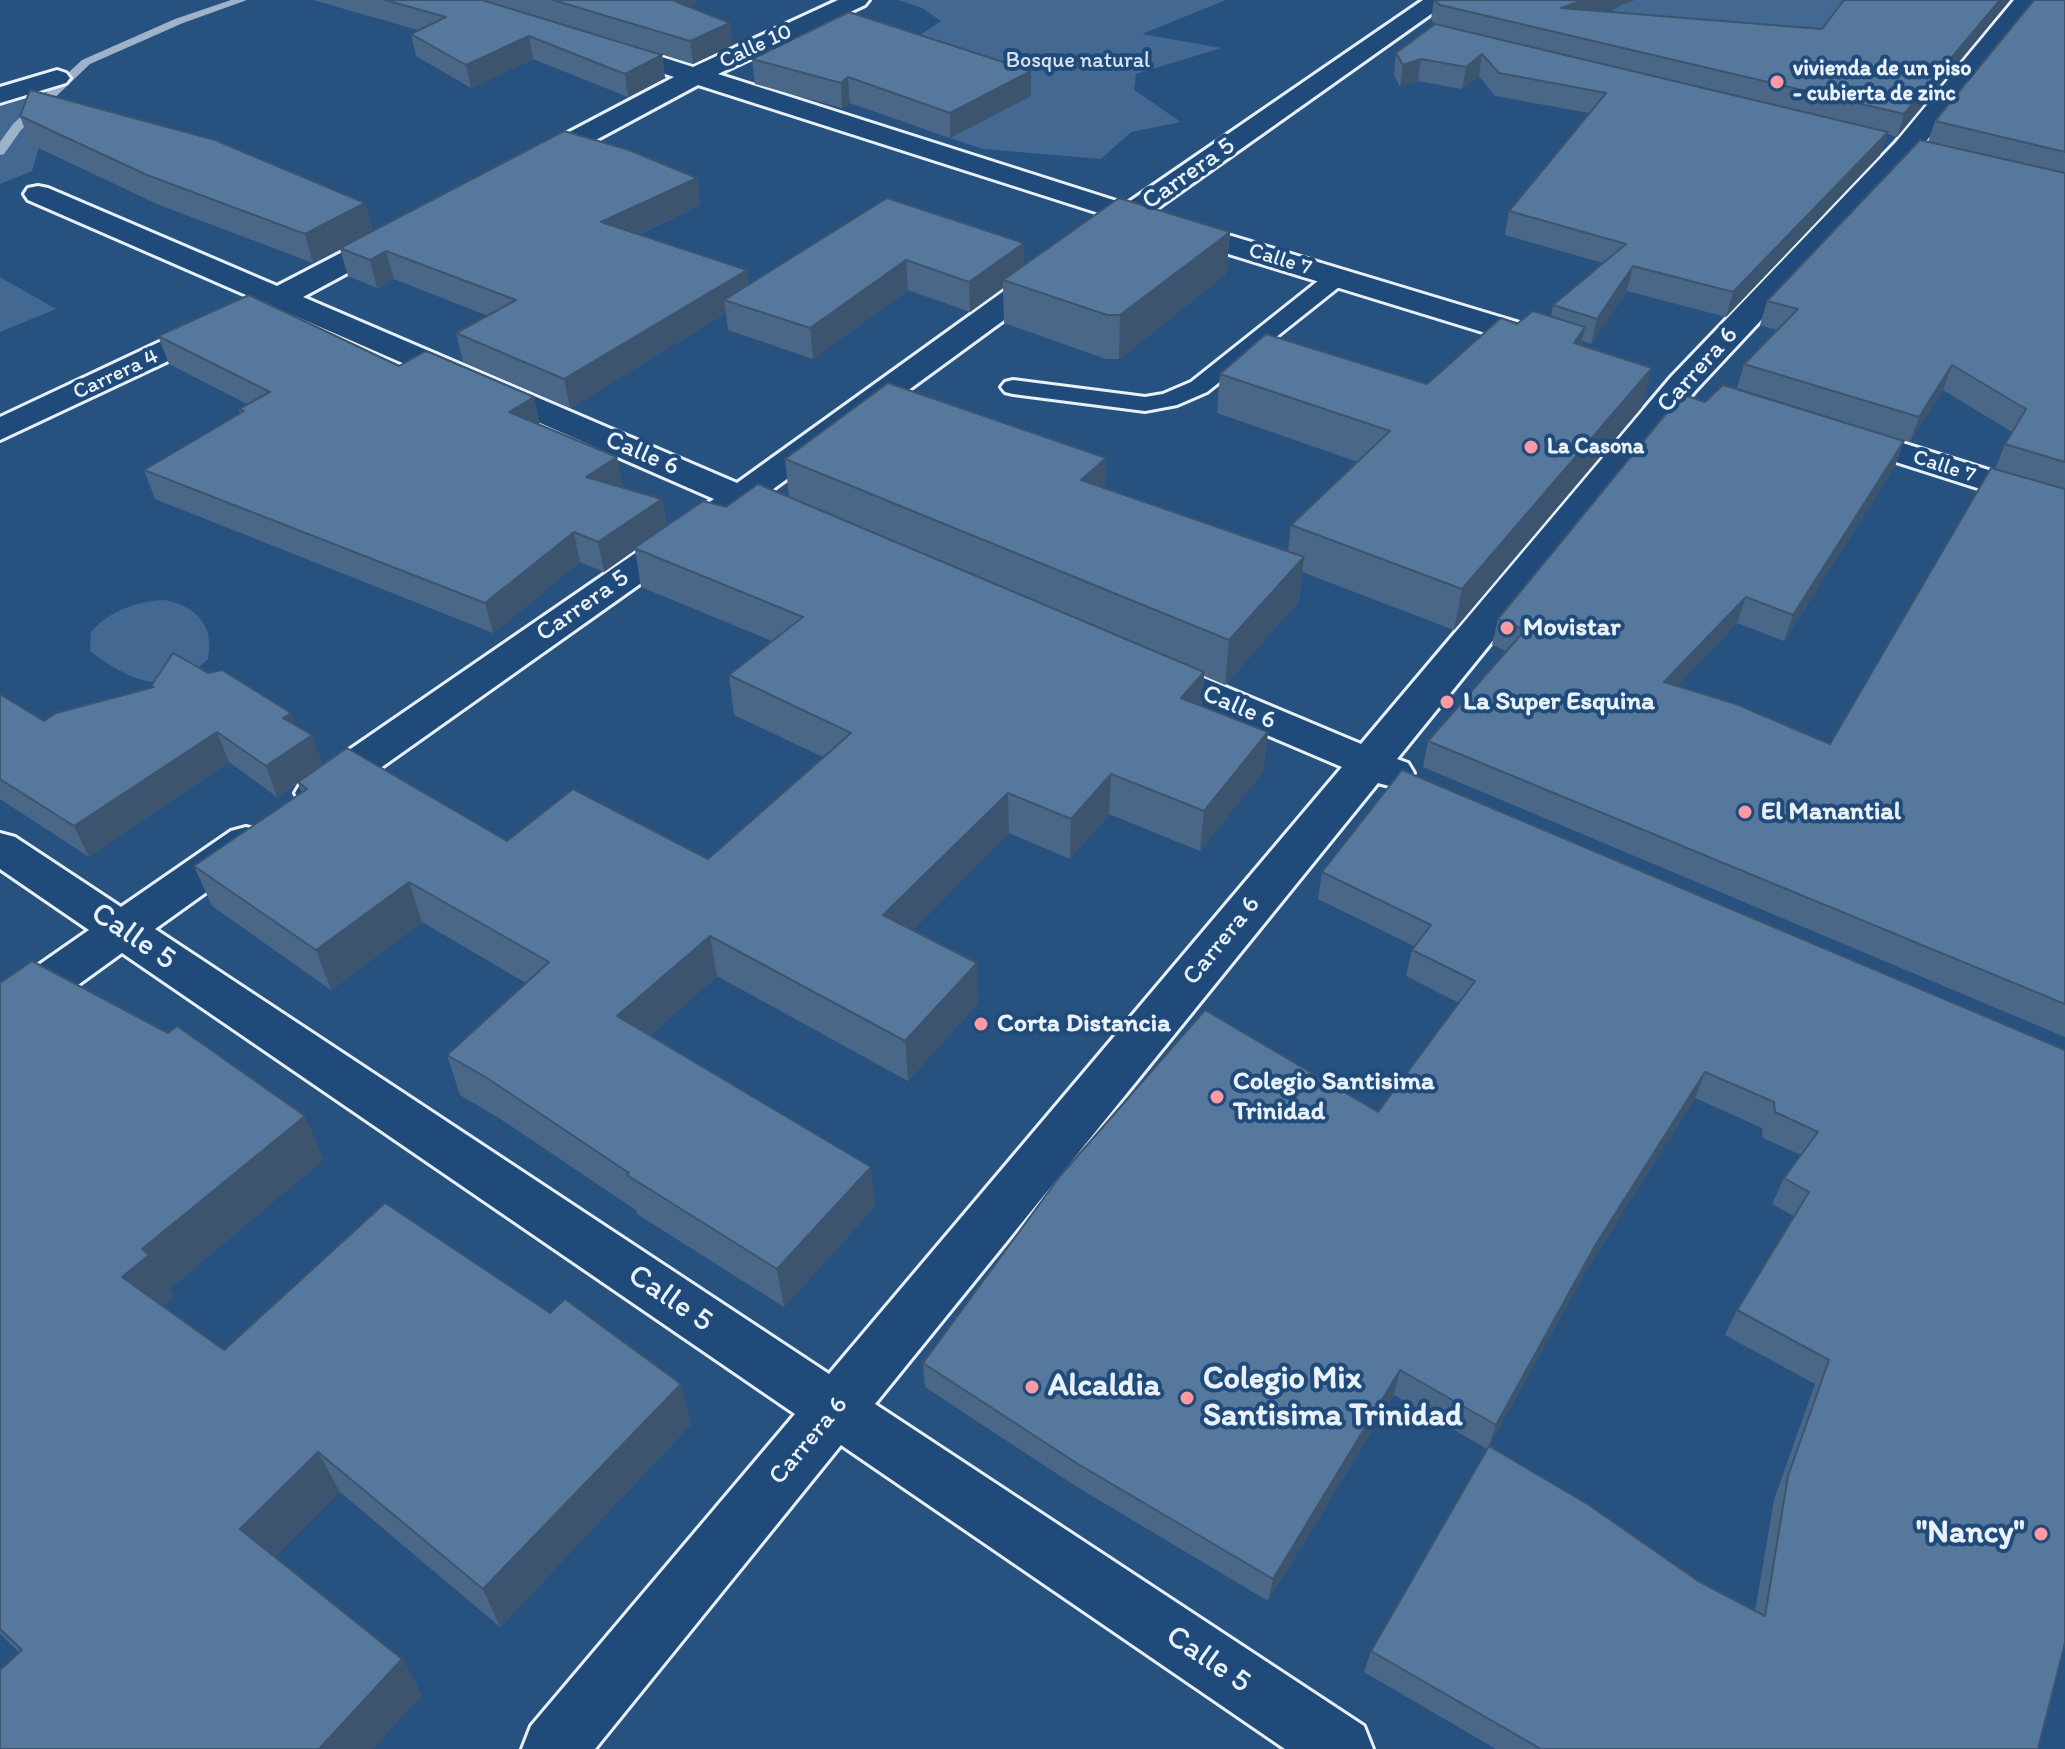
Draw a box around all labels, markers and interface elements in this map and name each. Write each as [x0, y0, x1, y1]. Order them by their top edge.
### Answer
street label: Calle 10 [715, 19, 797, 75]
park label: Bosque natural [1006, 48, 1150, 74]
place label: vivienda de un piso - cubierta de zinc [1793, 56, 1972, 108]
marker: vivienda de un piso - cubierta de zinc [1768, 73, 1786, 91]
street label: Carrera 5 [1137, 131, 1241, 217]
street label: Calle 7 [1245, 238, 1315, 282]
street label: Carrera 6 [1651, 320, 1745, 420]
street label: Carrera 4 [69, 344, 163, 406]
street label: Calle 6 [600, 425, 684, 483]
place label: La Casona [1547, 434, 1644, 460]
marker: La Casona [1522, 438, 1540, 456]
street label: Calle 7 [1909, 445, 1979, 489]
street label: Carrera 5 [531, 563, 635, 649]
place label: Movistar [1523, 612, 1621, 644]
marker: Movistar [1498, 619, 1516, 637]
street label: Calle 6 [1197, 679, 1281, 737]
place label: La Super Esquina [1463, 686, 1655, 718]
marker: La Super Esquina [1438, 693, 1456, 711]
place label: El Manantial [1761, 796, 1901, 828]
marker: El Manantial [1736, 803, 1754, 821]
street label: Carrera 6 [1176, 890, 1268, 992]
street label: Calle 5 [83, 895, 183, 979]
place label: Corta Distancia [997, 1008, 1171, 1040]
marker: Corta Distancia [972, 1015, 990, 1033]
place label: Colegio Santisima Trinidad [1233, 1066, 1435, 1128]
marker: Colegio Santisima Trinidad [1208, 1088, 1226, 1106]
street label: Calle 5 [620, 1257, 720, 1341]
place label: Colegio Mix Santisima Trinidad [1203, 1361, 1463, 1436]
place label: Alcaldia [1048, 1368, 1160, 1406]
marker: Alcaldia [1023, 1378, 1041, 1396]
marker: Colegio Mix Santisima Trinidad [1178, 1389, 1196, 1407]
street label: Carrera 6 [763, 1390, 855, 1492]
place label: "Nancy" [1916, 1515, 2025, 1553]
marker: "Nancy" [2032, 1525, 2050, 1543]
street label: Calle 5 [1158, 1618, 1258, 1702]

